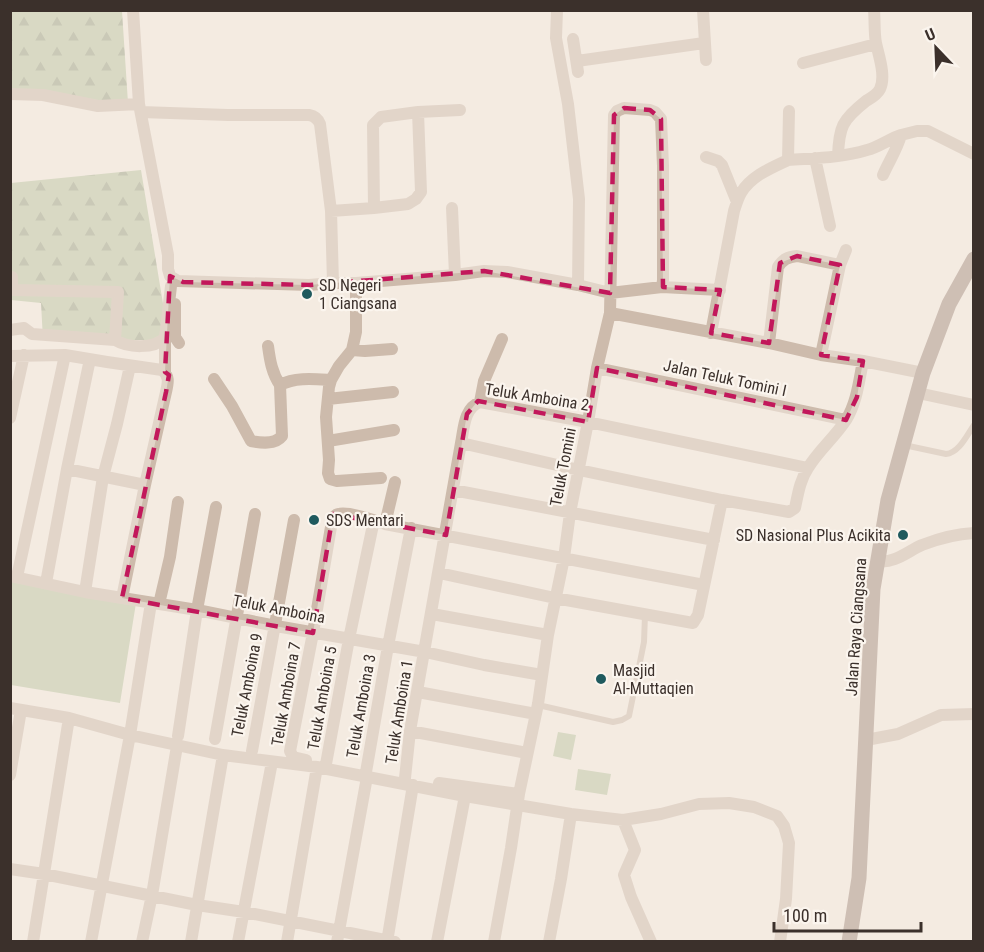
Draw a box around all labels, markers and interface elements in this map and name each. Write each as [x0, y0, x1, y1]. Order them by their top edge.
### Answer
north arrow [906, 18, 966, 78]
text: U [922, 24, 938, 45]
place label: SD Negeri 1 Ciangsana [319, 276, 397, 313]
marker: SD Negeri 1 Ciangsana [300, 287, 314, 301]
street label: Jalan Teluk Tomini I [662, 356, 788, 400]
street label: Teluk Amboina 2 [484, 379, 591, 415]
street label: Teluk Tomini [546, 426, 580, 508]
place label: SDS Mentari [326, 511, 404, 530]
marker: SDS Mentari [307, 513, 321, 527]
place label: SD Nasional Plus Acikita [736, 526, 891, 545]
marker: SD Nasional Plus Acikita [896, 528, 910, 542]
street label: Jalan Raya Ciangsana [842, 557, 870, 697]
street label: Teluk Amboina [231, 591, 327, 627]
street label: Teluk Amboina 9 [228, 632, 266, 738]
street label: Teluk Amboina 7 [268, 640, 305, 747]
street label: Teluk Amboina 5 [304, 644, 341, 751]
street label: Teluk Amboina 3 [343, 653, 379, 759]
street label: Teluk Amboina 1 [381, 659, 417, 765]
place label: Masjid Al-Muttaqien [613, 661, 694, 698]
marker: Masjid Al-Muttaqien [594, 672, 608, 686]
scale bar [774, 895, 921, 933]
text: 100 m [783, 905, 827, 926]

